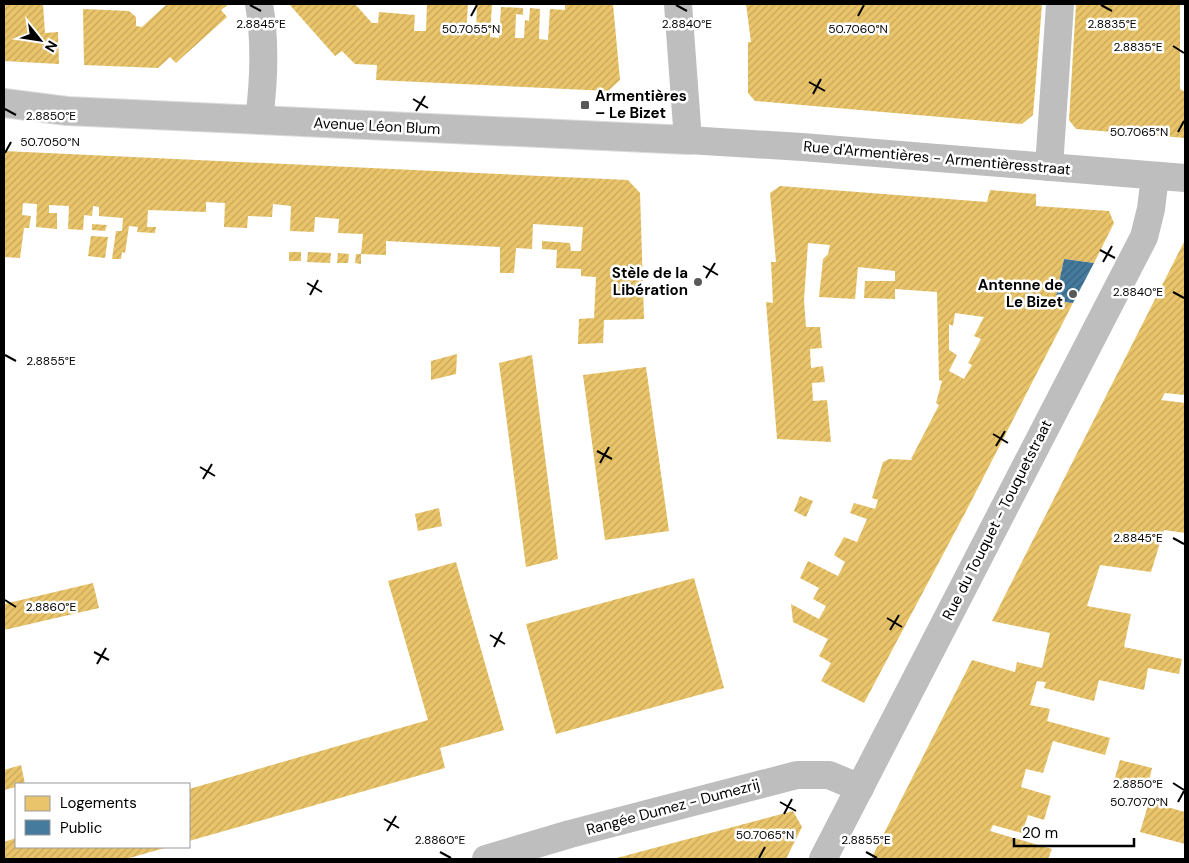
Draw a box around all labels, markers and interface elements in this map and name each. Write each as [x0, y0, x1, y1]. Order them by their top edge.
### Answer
north arrow [15, 15, 65, 65]
text: 2.8845°E [236, 16, 286, 32]
text: 2.8840°E [662, 16, 712, 32]
text: 2.8835°E [1087, 16, 1137, 32]
text: 50.7055°N [442, 21, 500, 37]
text: 50.7060°N [828, 21, 888, 37]
text: N [41, 38, 62, 55]
text: 2.8835°E [1113, 39, 1163, 55]
place label: Armentières – Le Bizet [595, 86, 687, 123]
marker: Armentières – Le Bizet [579, 99, 591, 111]
text: 2.8850°E [26, 108, 76, 124]
street label: Avenue Léon Blum [313, 113, 441, 139]
text: 50.7065°N [1110, 124, 1168, 140]
text: 50.7050°N [20, 134, 80, 150]
street label: Rue d'Armentières - Armentièresstraat [803, 136, 1072, 180]
place label: Stèle de la Libération [612, 263, 688, 300]
place label: Antenne de Le Bizet [978, 275, 1063, 312]
marker: Stèle de la Libération [692, 276, 704, 288]
text: 2.8840°E [1113, 284, 1163, 300]
marker: Antenne de Le Bizet [1067, 288, 1079, 300]
text: 2.8855°E [26, 353, 76, 369]
street label: Rue du Touquet - Touquetstraat [938, 416, 1056, 623]
text: 2.8845°E [1113, 530, 1163, 546]
text: 2.8860°E [26, 599, 76, 615]
street label: Rangée Dumez - Dumezrij [584, 774, 762, 840]
text: 2.8850°E [1113, 776, 1163, 792]
legend [15, 783, 190, 848]
text: Logements [60, 793, 137, 813]
text: 50.7070°N [1110, 794, 1168, 810]
scale bar [1014, 816, 1134, 848]
text: Public [60, 818, 102, 838]
text: 20 m [1022, 823, 1058, 843]
text: 50.7065°N [736, 827, 794, 843]
text: 2.8860°E [415, 832, 465, 848]
text: 2.8855°E [841, 832, 891, 848]

